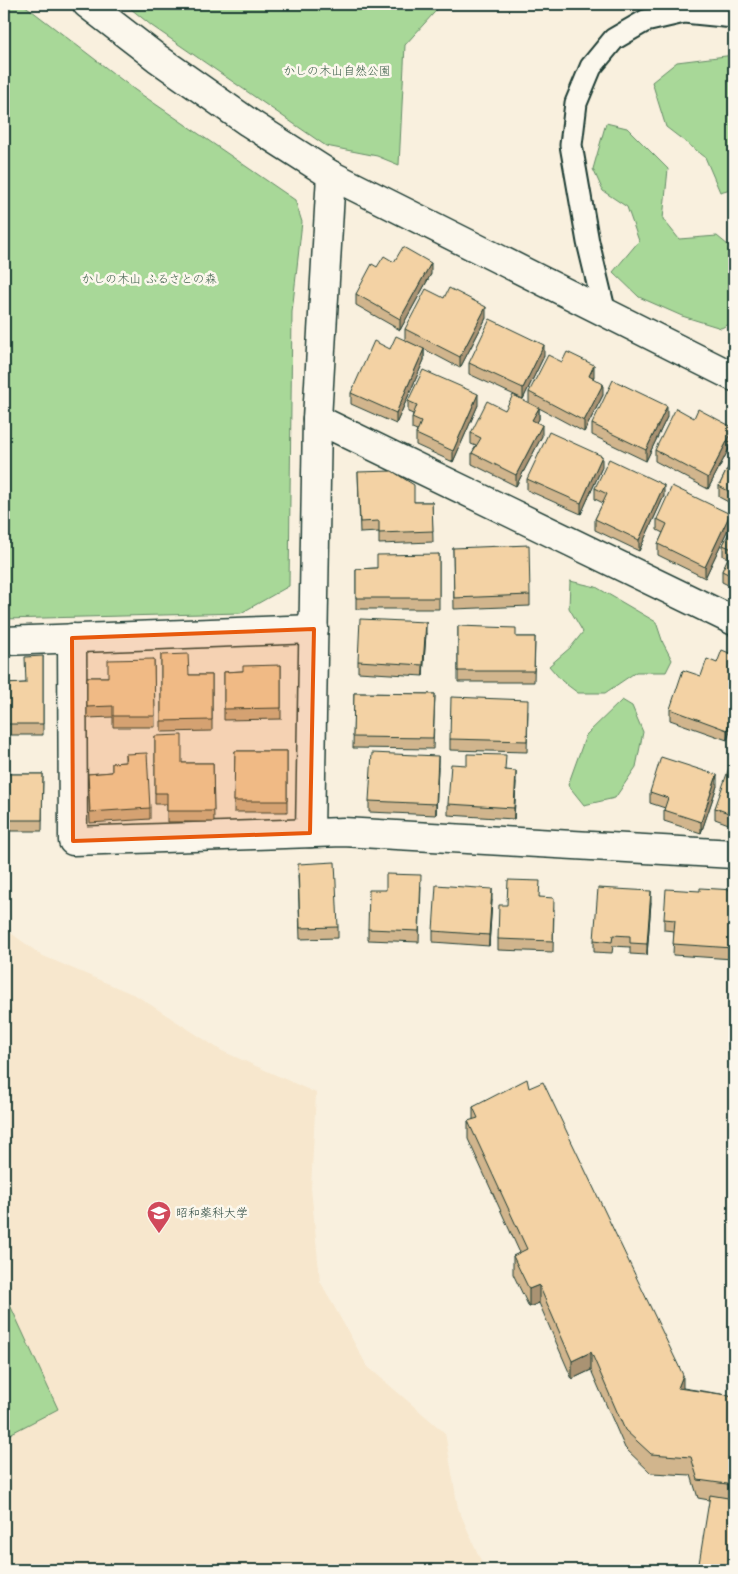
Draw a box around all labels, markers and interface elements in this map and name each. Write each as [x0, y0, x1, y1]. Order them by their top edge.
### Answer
park label: かしの木山自然公園 [283, 63, 391, 79]
park label: かしの木山 ふるさとの森 [81, 271, 217, 287]
school or university icon: 昭和薬科大学 [146, 1200, 172, 1234]
place label: 昭和薬科大学 [176, 1205, 248, 1221]

